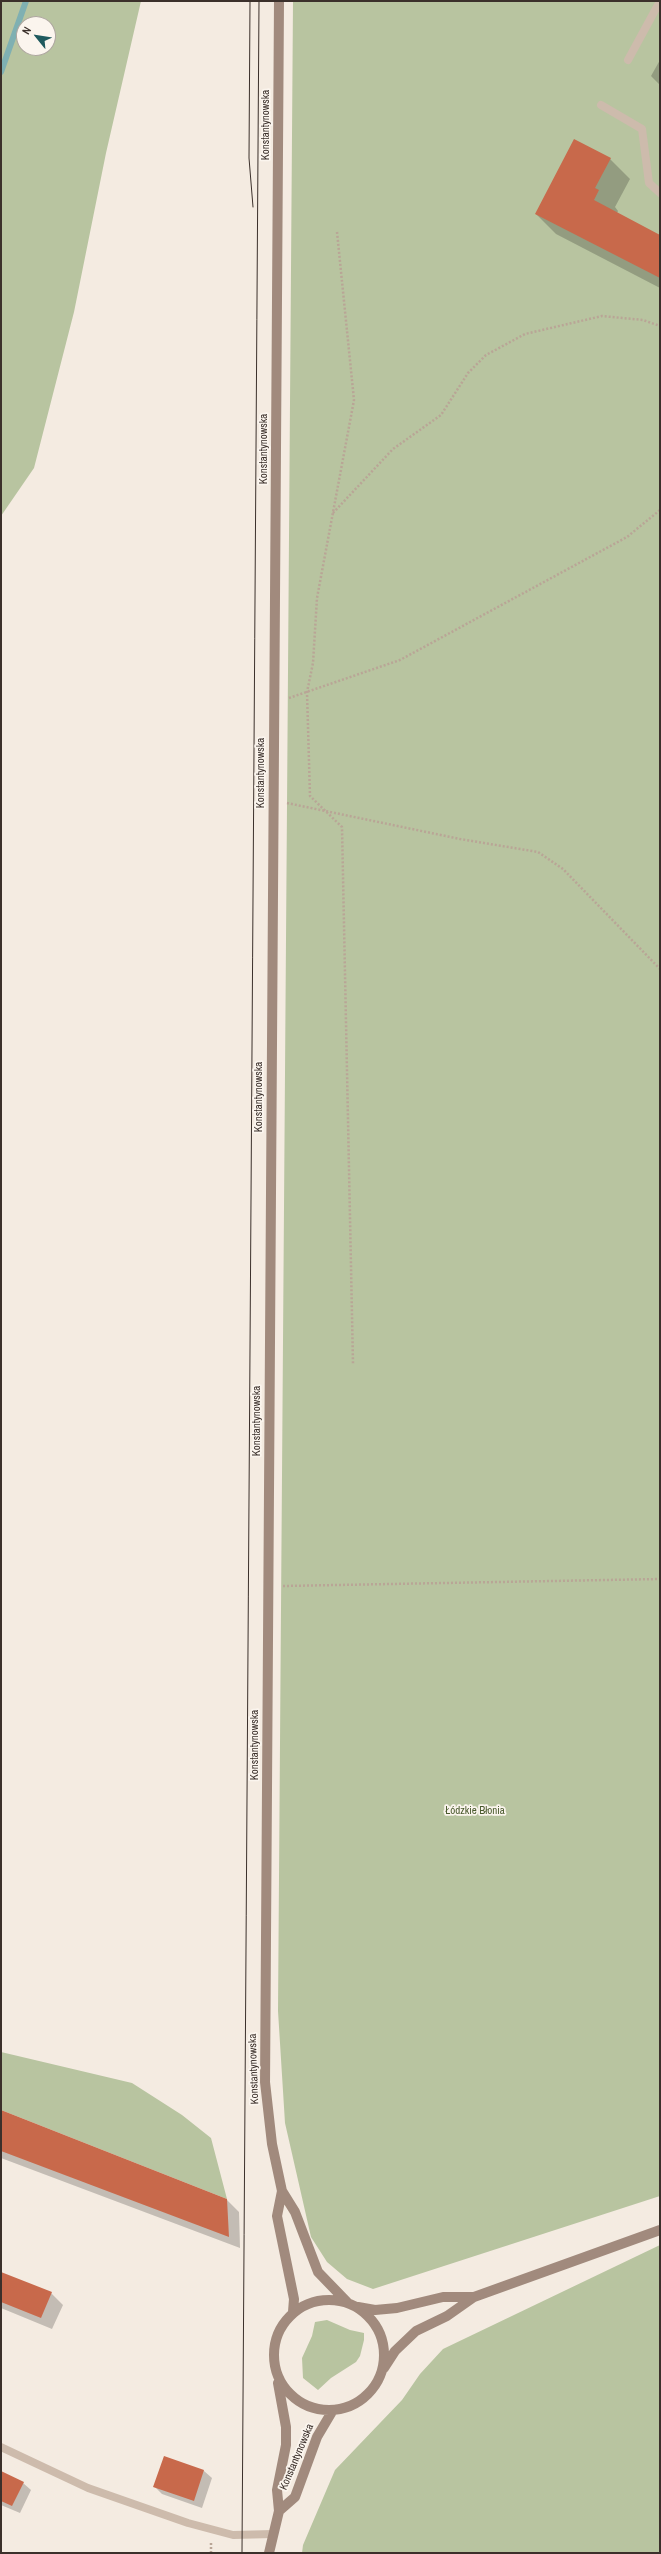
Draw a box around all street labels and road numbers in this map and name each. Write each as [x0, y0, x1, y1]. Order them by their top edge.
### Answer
street label: Konstantynowska [259, 90, 273, 160]
street label: Konstantynowska [257, 414, 271, 484]
street label: Konstantynowska [254, 738, 268, 808]
street label: Konstantynowska [252, 1062, 266, 1132]
street label: Konstantynowska [250, 1386, 264, 1456]
street label: Konstantynowska [248, 1710, 262, 1780]
street label: Konstantynowska [246, 2033, 262, 2105]
street label: Konstantynowska [277, 2422, 317, 2492]

